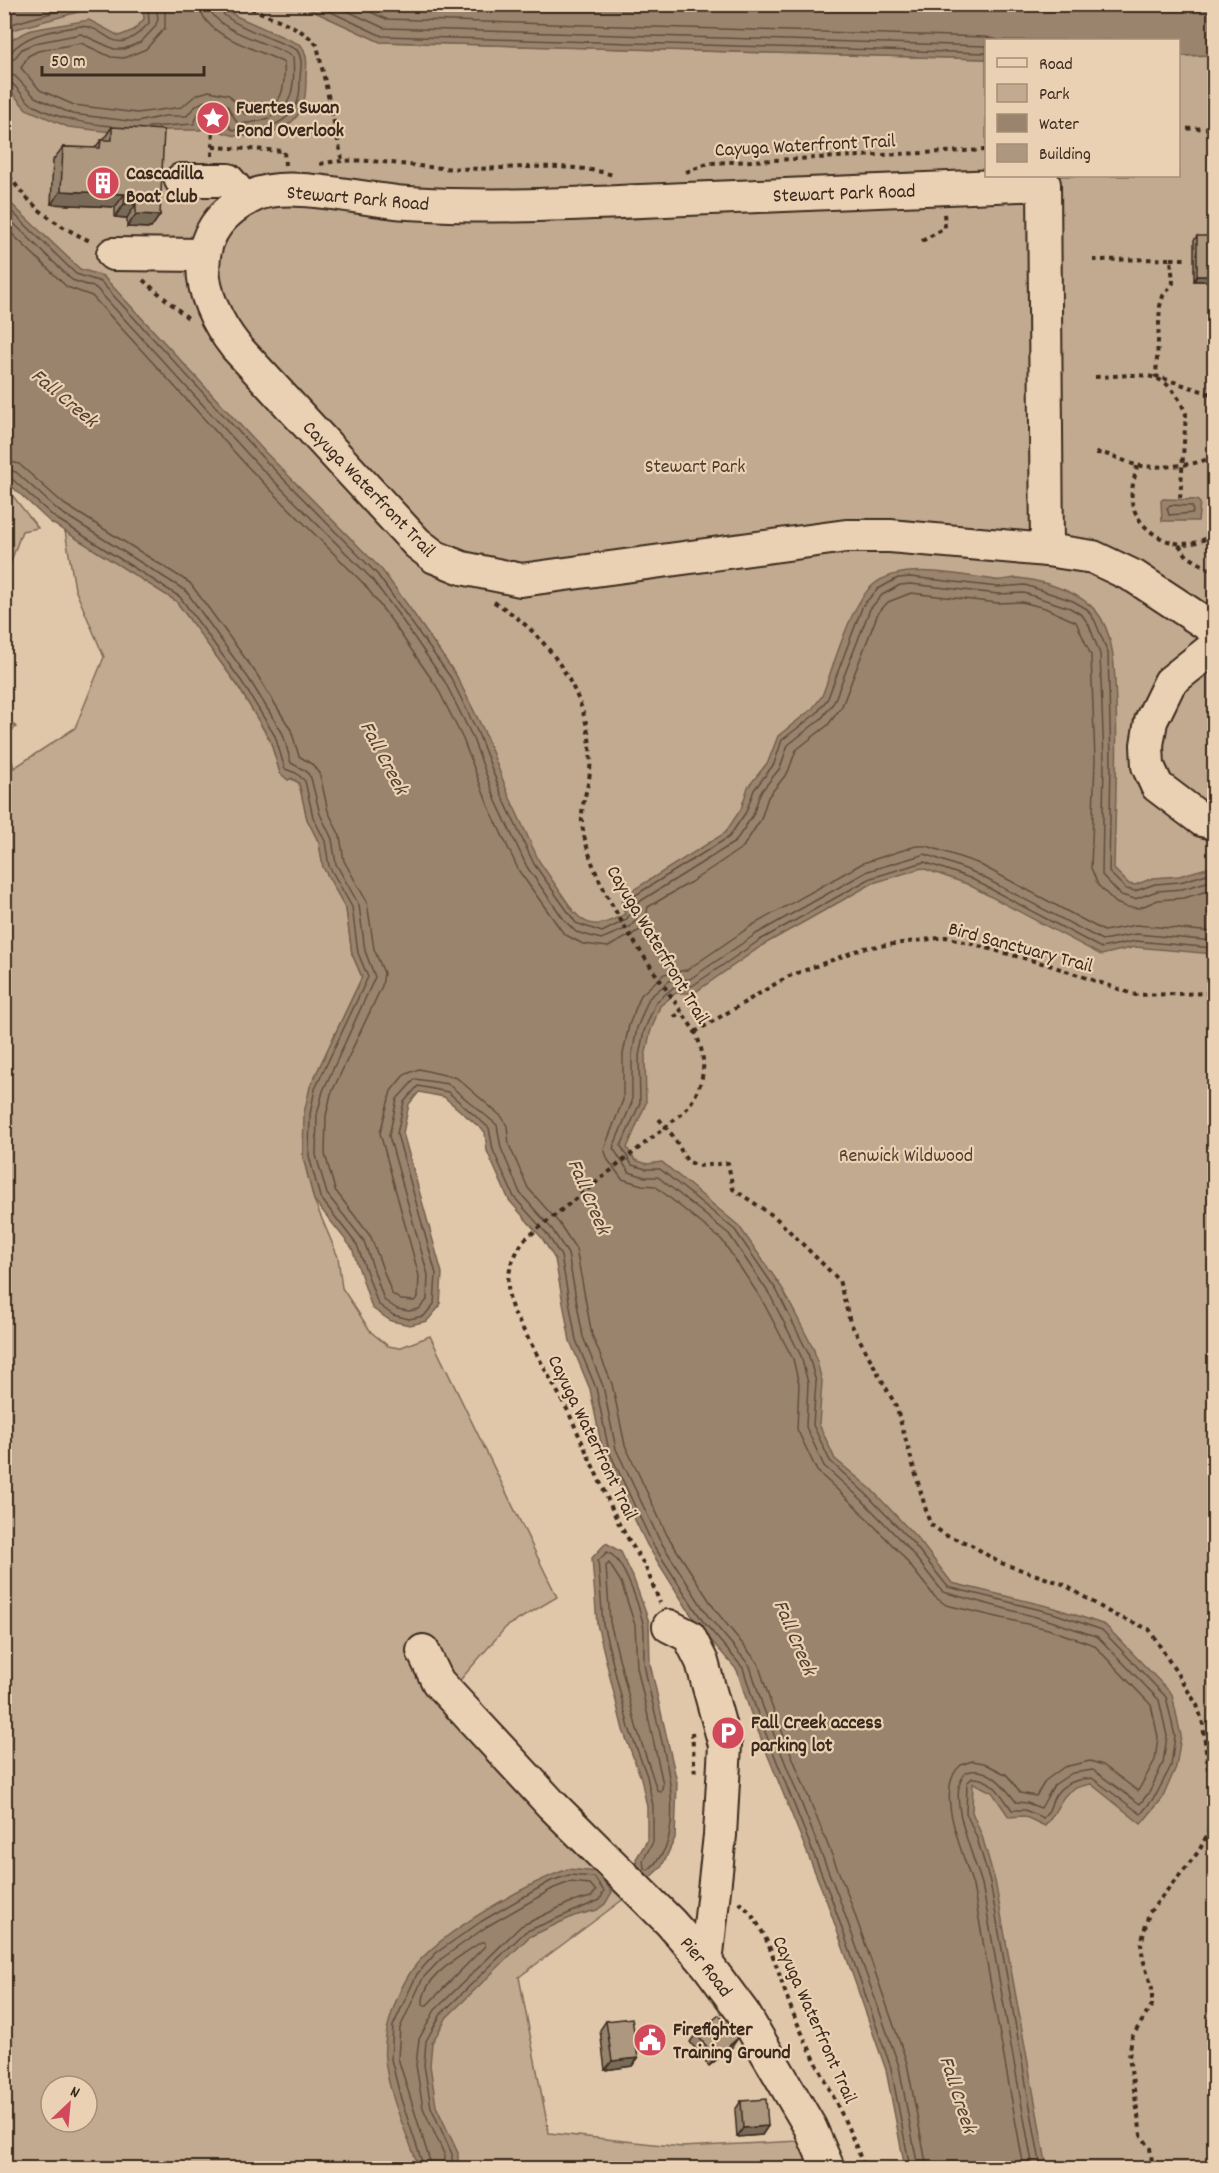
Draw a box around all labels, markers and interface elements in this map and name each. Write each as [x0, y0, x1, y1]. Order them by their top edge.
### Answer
scale bar [42, 39, 204, 77]
legend [985, 39, 1180, 177]
text: 50 m [51, 50, 86, 75]
text: Road [1039, 53, 1073, 78]
text: Park [1039, 83, 1070, 108]
place label: Fuertes Swan Pond Overlook [236, 95, 344, 146]
place icon: Fuertes Swan Pond Overlook [195, 100, 231, 136]
text: Water [1039, 113, 1079, 138]
street label: Cayuga Waterfront Trail [714, 128, 896, 166]
text: Building [1039, 143, 1091, 168]
place label: Cascadilla Boat Club [126, 161, 204, 212]
building icon: Cascadilla Boat Club [85, 165, 121, 201]
street label: Stewart Park Road [772, 179, 916, 211]
street label: Stewart Park Road [285, 180, 430, 220]
water label: Fall Creek [23, 362, 105, 438]
street label: Cayuga Waterfront Trail [295, 415, 441, 565]
park label: Stewart Park [645, 454, 745, 482]
water label: Fall Creek [350, 716, 415, 803]
street label: Cayuga Waterfront Trail [598, 861, 715, 1031]
street label: Bird Sanctuary Trail [945, 916, 1096, 982]
park label: Renwick Wildwood [839, 1143, 973, 1171]
water label: Fall Creek [558, 1155, 617, 1242]
street label: Cayuga Waterfront Trail [539, 1351, 644, 1526]
water label: Fall Creek [764, 1596, 823, 1683]
place label: Fall Creek access parking lot [751, 1710, 882, 1761]
parking icon: Fall Creek access parking lot [710, 1715, 746, 1751]
street label: Pier Road [672, 1931, 738, 2004]
street label: Cayuga Waterfront Trail [764, 1932, 863, 2109]
place label: Firefighter Training Ground [673, 2017, 791, 2068]
public building icon: Firefighter Training Ground [632, 2022, 668, 2058]
water label: Fall Creek [930, 2053, 983, 2140]
north arrow [39, 2074, 99, 2134]
text: N [66, 2081, 83, 2105]

